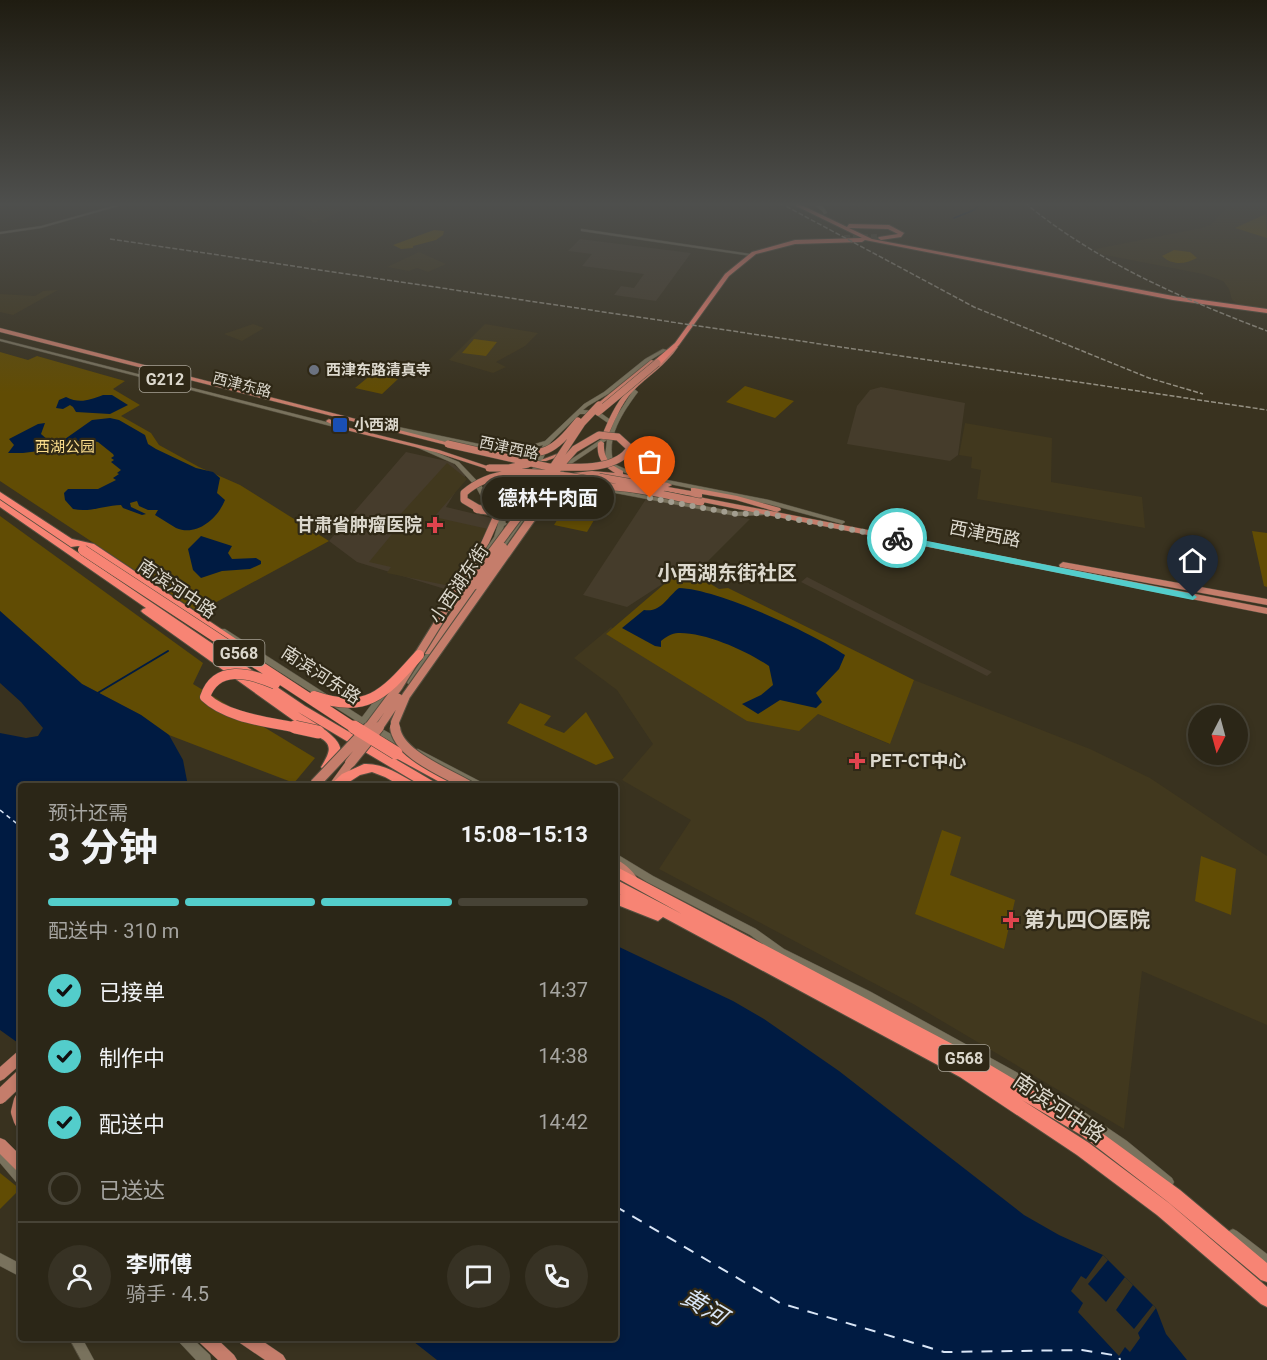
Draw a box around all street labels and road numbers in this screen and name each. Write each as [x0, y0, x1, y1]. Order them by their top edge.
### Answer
road number: G212 [140, 366, 190, 392]
street label: 西津东路 [211, 369, 273, 401]
street label: 西津西路 [478, 433, 540, 463]
street label: 西津西路 [948, 516, 1022, 551]
street label: 小西湖东街 [425, 541, 492, 627]
street label: 南滨河中路 [134, 555, 220, 622]
road number: G568 [214, 640, 264, 666]
street label: 南滨河东路 [278, 641, 365, 708]
road number: G568 [938, 1045, 990, 1071]
street label: 南滨河中路 [1009, 1069, 1109, 1147]

